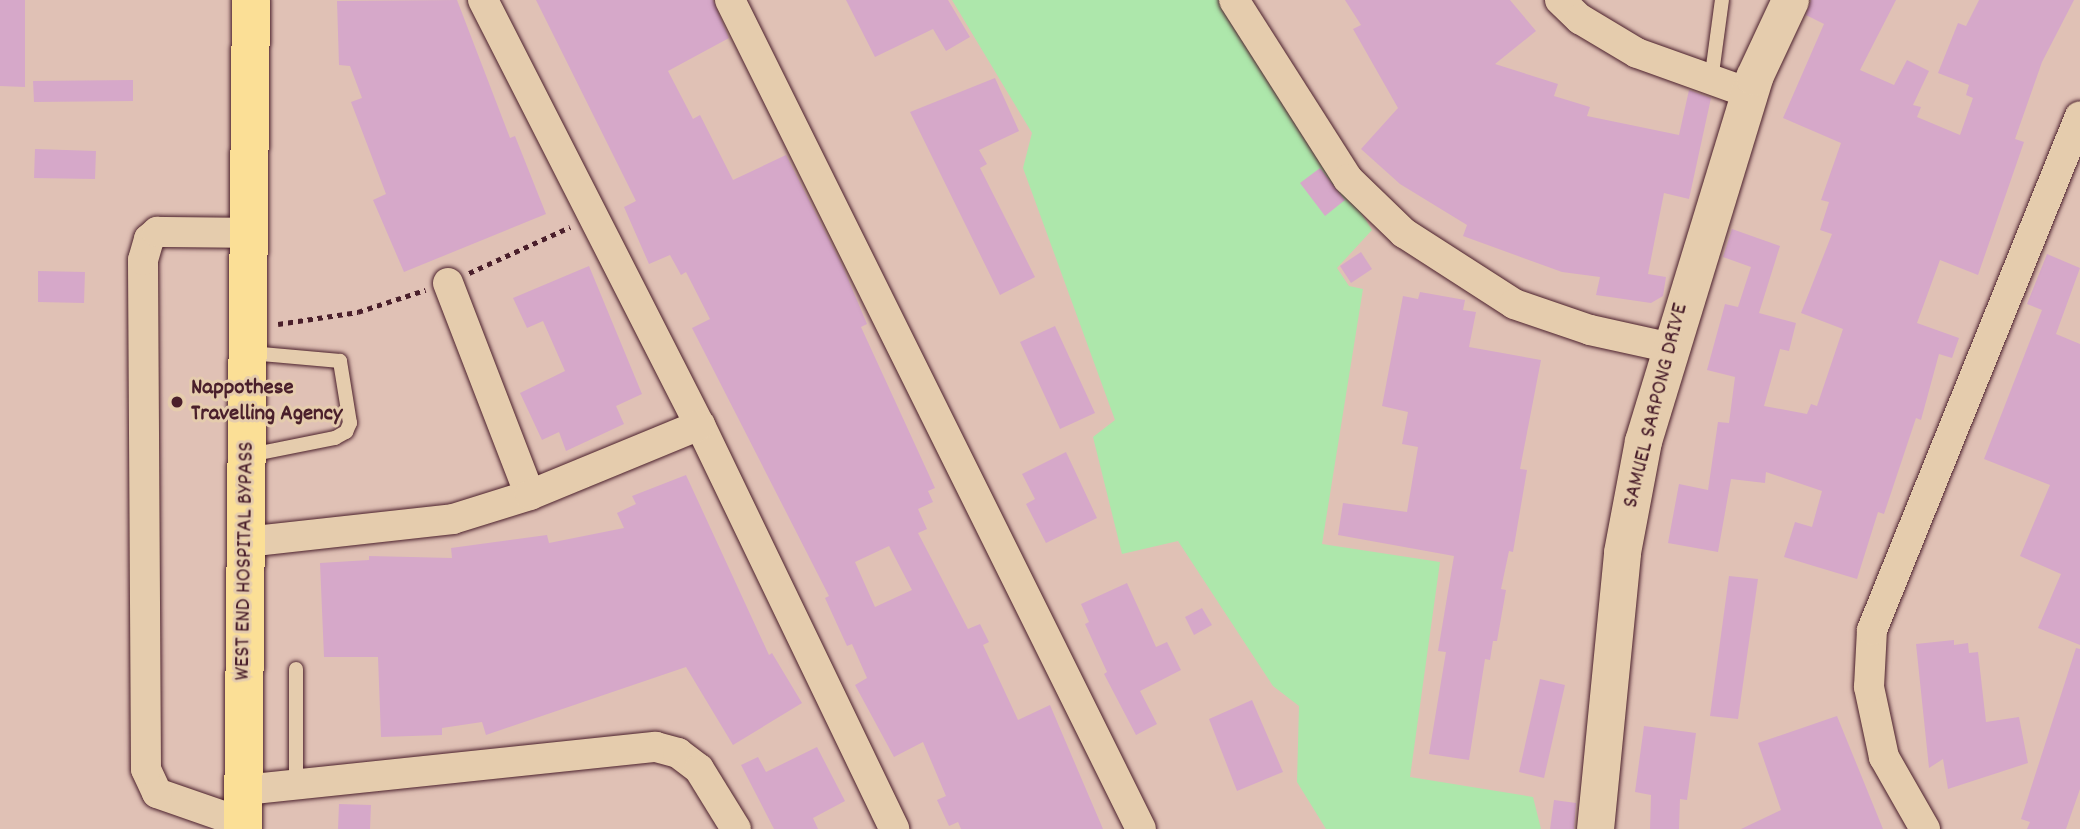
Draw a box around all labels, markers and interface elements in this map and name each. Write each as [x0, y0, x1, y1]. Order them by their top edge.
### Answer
street label: SAMUEL SARPONG DRIVE [1618, 301, 1696, 511]
place label: Nappothese Travelling Agency [191, 375, 342, 429]
marker: Nappothese Travelling Agency [169, 394, 185, 410]
street label: WEST END HOSPITAL BYPASS [230, 441, 262, 681]

